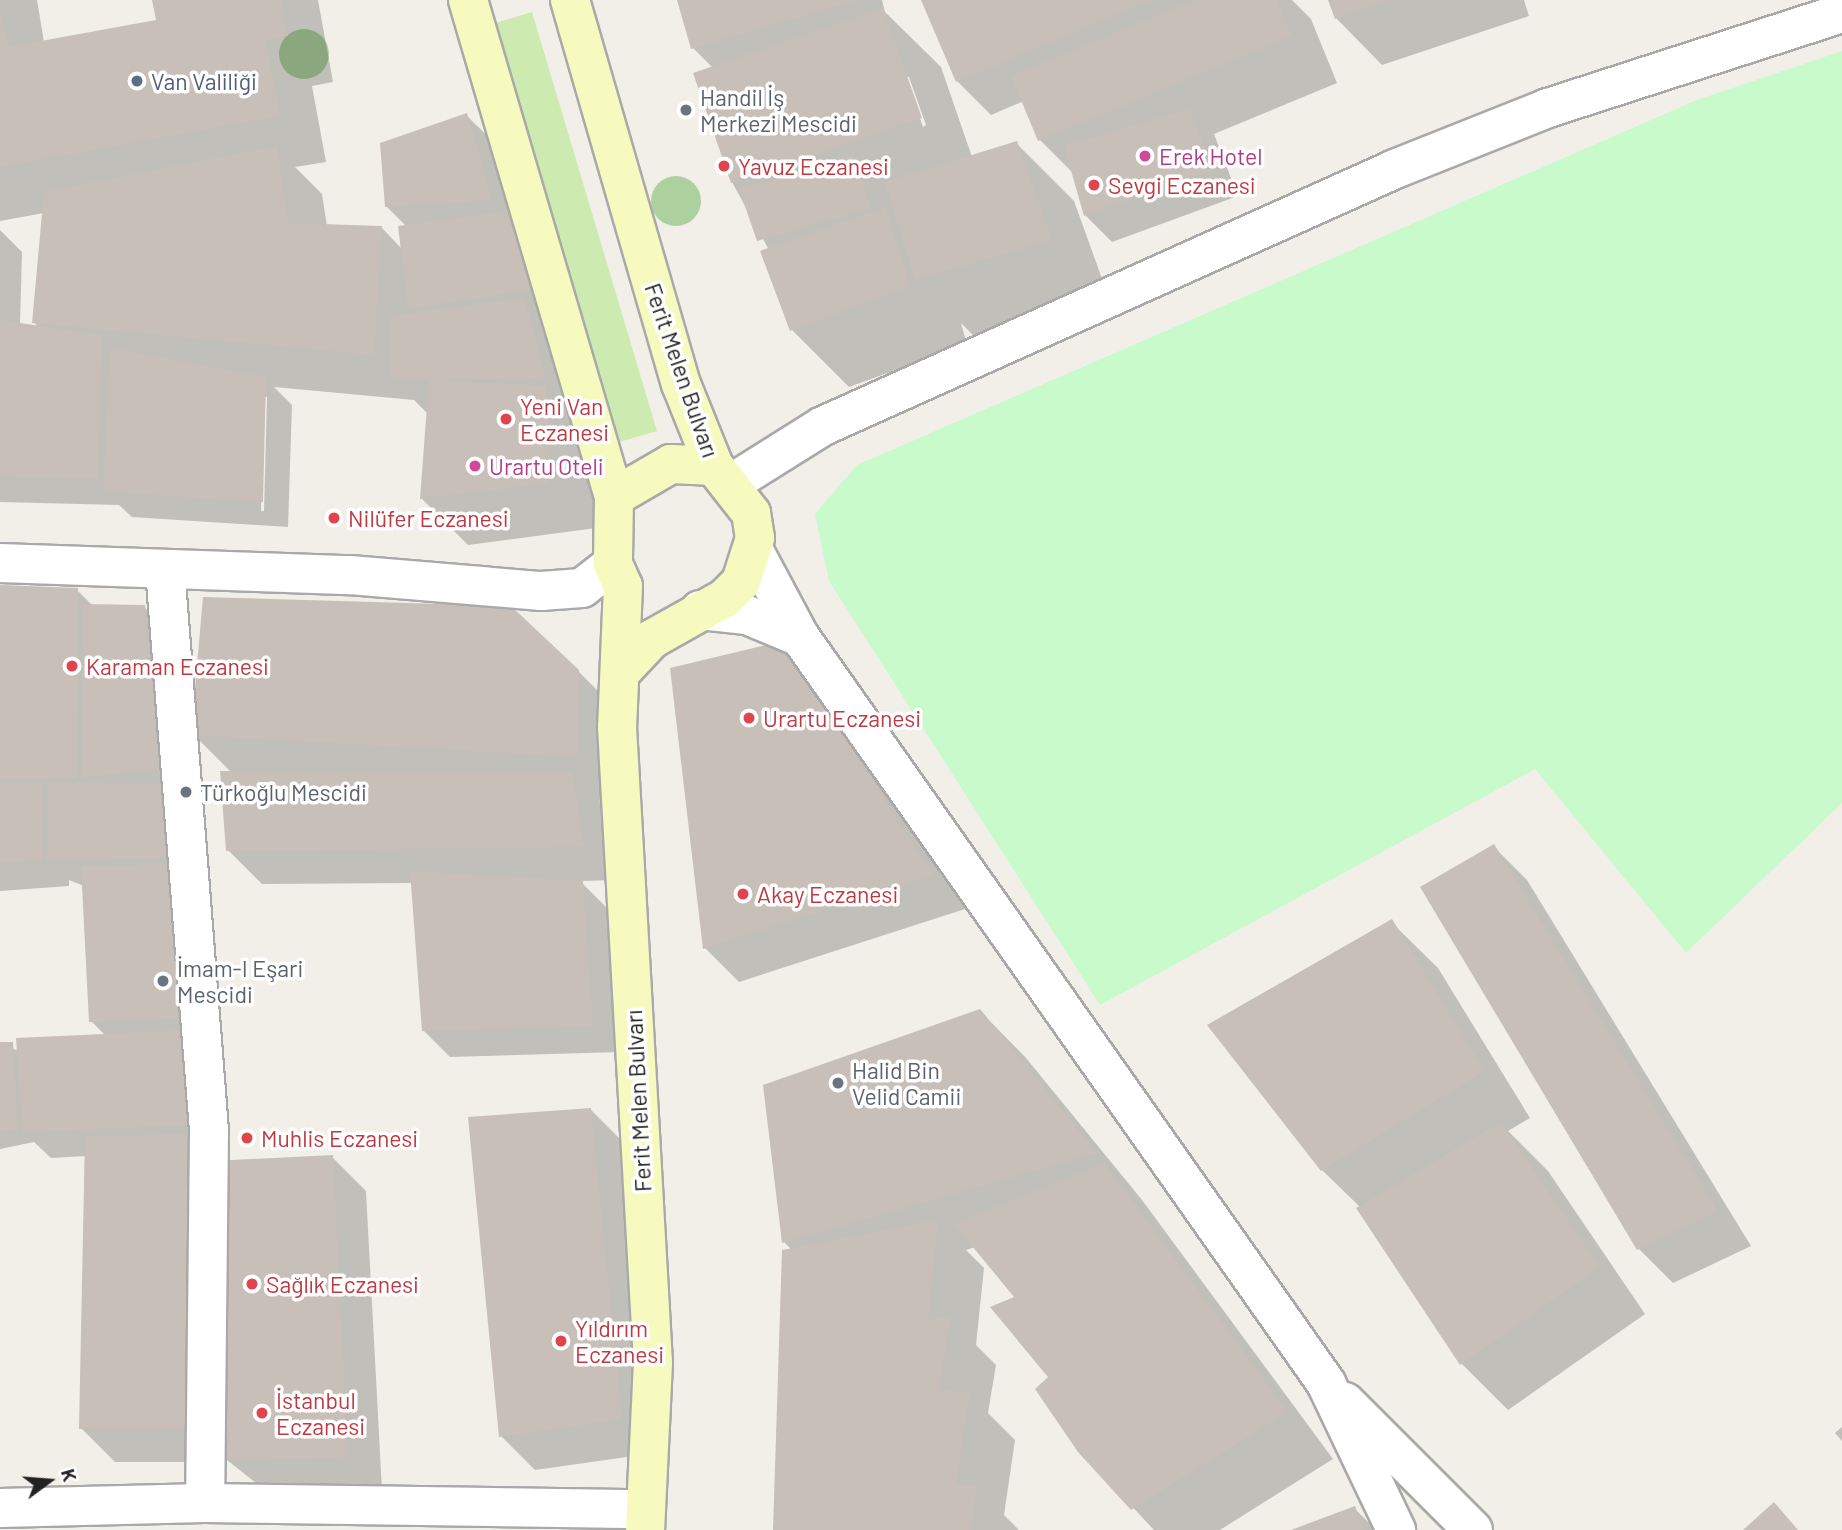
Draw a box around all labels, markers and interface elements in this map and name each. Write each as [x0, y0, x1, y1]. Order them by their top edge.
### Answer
place label: Van Valiliği [151, 67, 257, 95]
marker: Van Valiliği [129, 73, 145, 89]
place label: Handil İş Merkezi Mescidi [700, 83, 857, 137]
marker: Handil İş Merkezi Mescidi [678, 102, 694, 118]
place label: Erek Hotel [1159, 142, 1263, 170]
marker: Erek Hotel [1137, 148, 1153, 164]
place label: Yavuz Eczanesi [738, 152, 889, 180]
marker: Yavuz Eczanesi [716, 158, 732, 174]
place label: Sevgi Eczanesi [1108, 171, 1256, 199]
marker: Sevgi Eczanesi [1086, 177, 1102, 193]
street label: Ferit Melen Bulvarı [639, 279, 725, 461]
place label: Yeni Van Eczanesi [520, 392, 609, 446]
marker: Yeni Van Eczanesi [498, 411, 514, 427]
place label: Urartu Oteli [489, 452, 604, 480]
marker: Urartu Oteli [467, 458, 483, 474]
place label: Nilüfer Eczanesi [348, 504, 509, 532]
marker: Nilüfer Eczanesi [326, 510, 342, 526]
place label: Karaman Eczanesi [86, 652, 269, 680]
marker: Karaman Eczanesi [64, 658, 80, 674]
place label: Urartu Eczanesi [763, 704, 921, 732]
marker: Urartu Eczanesi [741, 710, 757, 726]
place label: Türkoğlu Mescidi [200, 778, 367, 806]
marker: Türkoğlu Mescidi [178, 784, 194, 800]
place label: Akay Eczanesi [757, 880, 898, 908]
marker: Akay Eczanesi [735, 886, 751, 902]
place label: İmam-I Eşari Mescidi [177, 954, 303, 1008]
marker: İmam-I Eşari Mescidi [155, 973, 171, 989]
street label: Ferit Melen Bulvarı [619, 1009, 657, 1193]
place label: Halid Bin Velid Camii [852, 1056, 961, 1110]
marker: Halid Bin Velid Camii [830, 1075, 846, 1091]
place label: Muhlis Eczanesi [261, 1124, 418, 1152]
marker: Muhlis Eczanesi [239, 1130, 255, 1146]
place label: Sağlık Eczanesi [266, 1270, 419, 1298]
marker: Sağlık Eczanesi [244, 1276, 260, 1292]
place label: Yıldırım Eczanesi [575, 1314, 664, 1368]
marker: Yıldırım Eczanesi [553, 1333, 569, 1349]
place label: İstanbul Eczanesi [276, 1386, 365, 1440]
marker: İstanbul Eczanesi [254, 1405, 270, 1421]
north arrow [14, 1446, 84, 1516]
text: K [57, 1466, 82, 1484]

